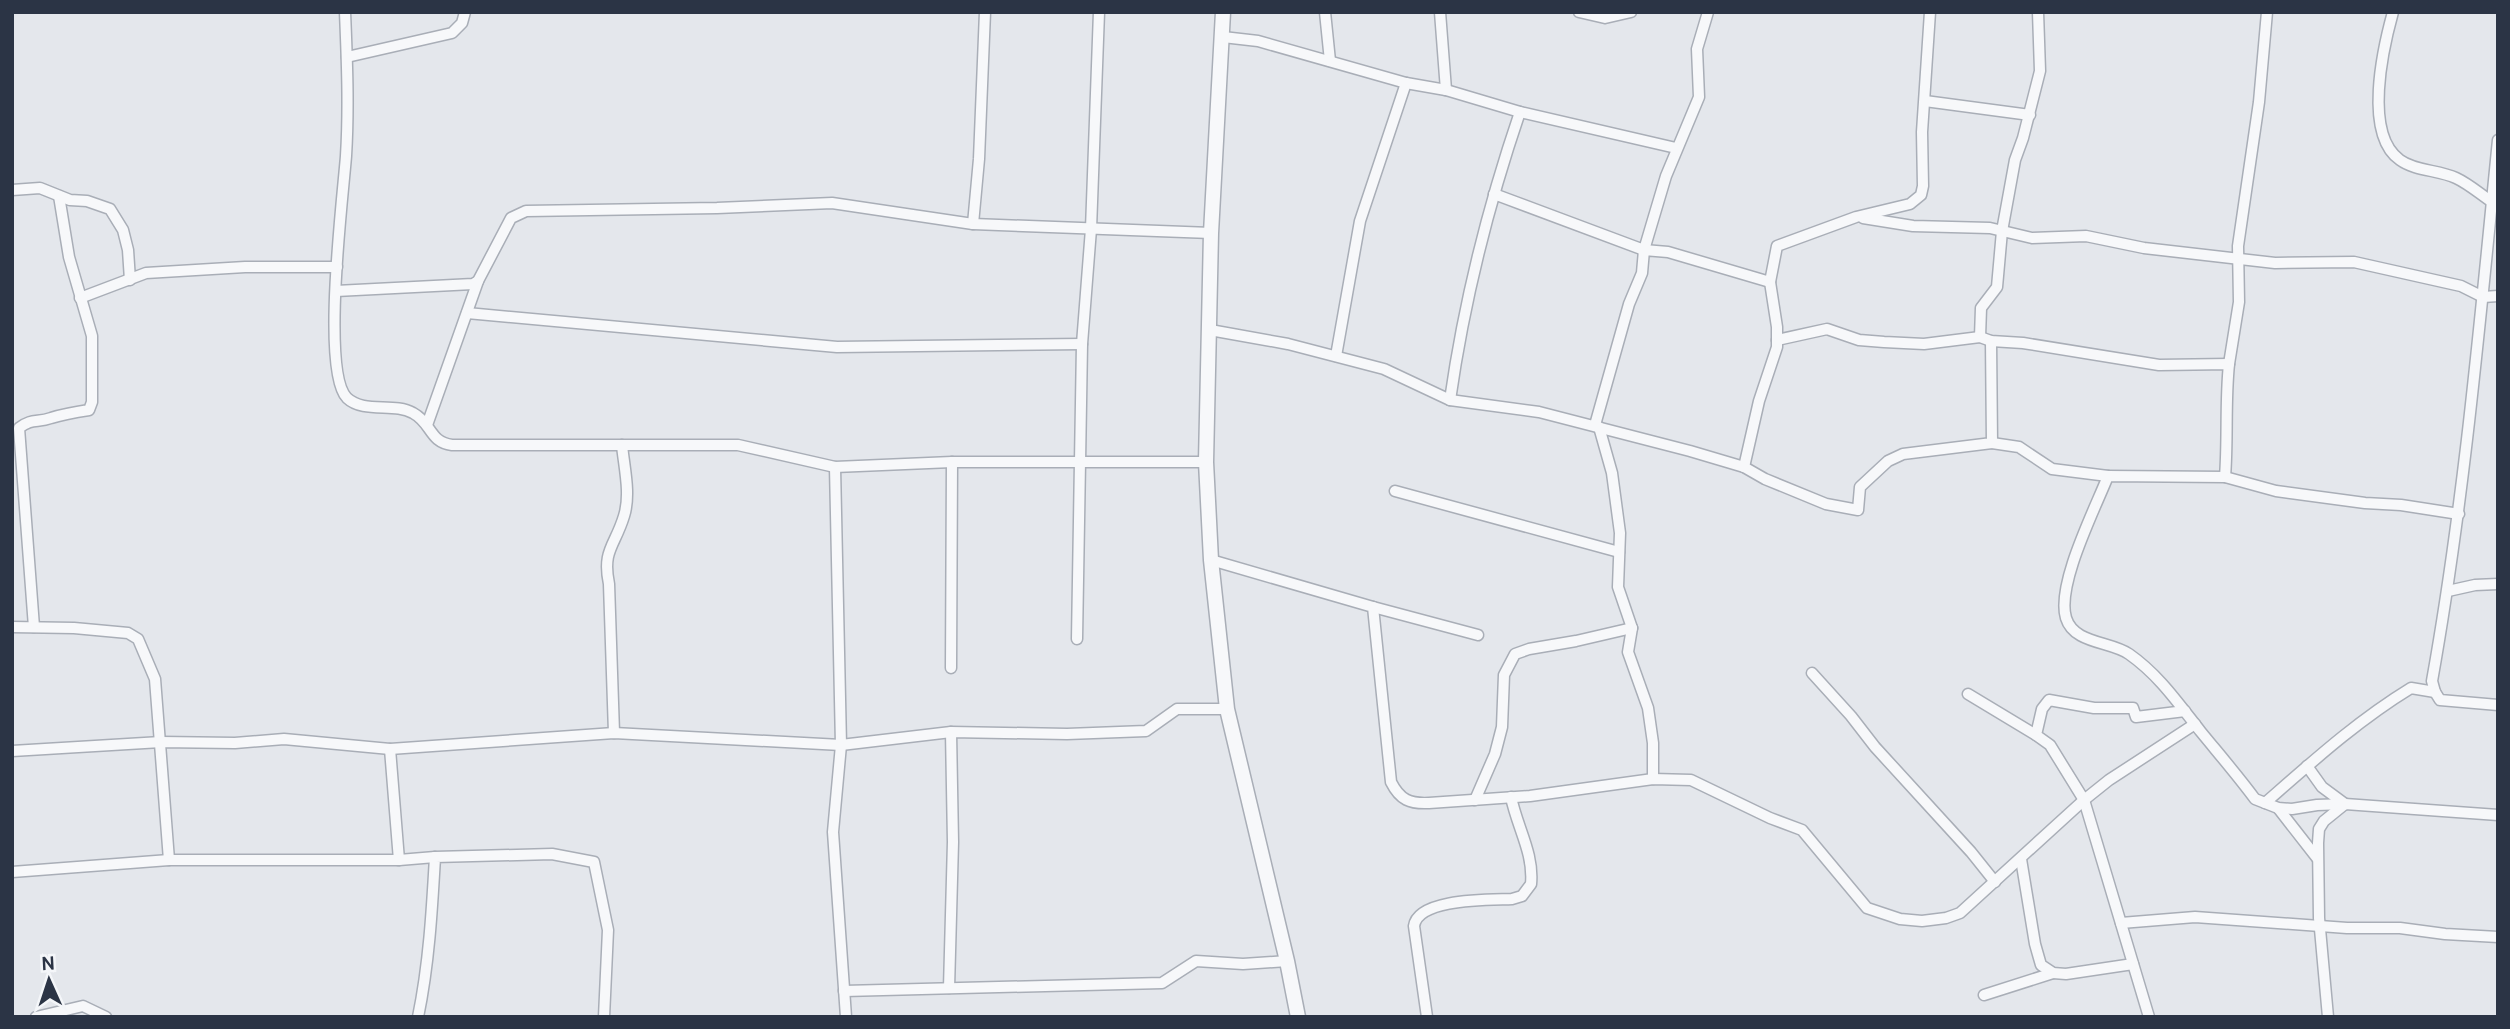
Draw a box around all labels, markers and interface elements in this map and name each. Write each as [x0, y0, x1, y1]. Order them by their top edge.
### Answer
north arrow [14, 945, 84, 1015]
text: N [41, 952, 55, 975]

